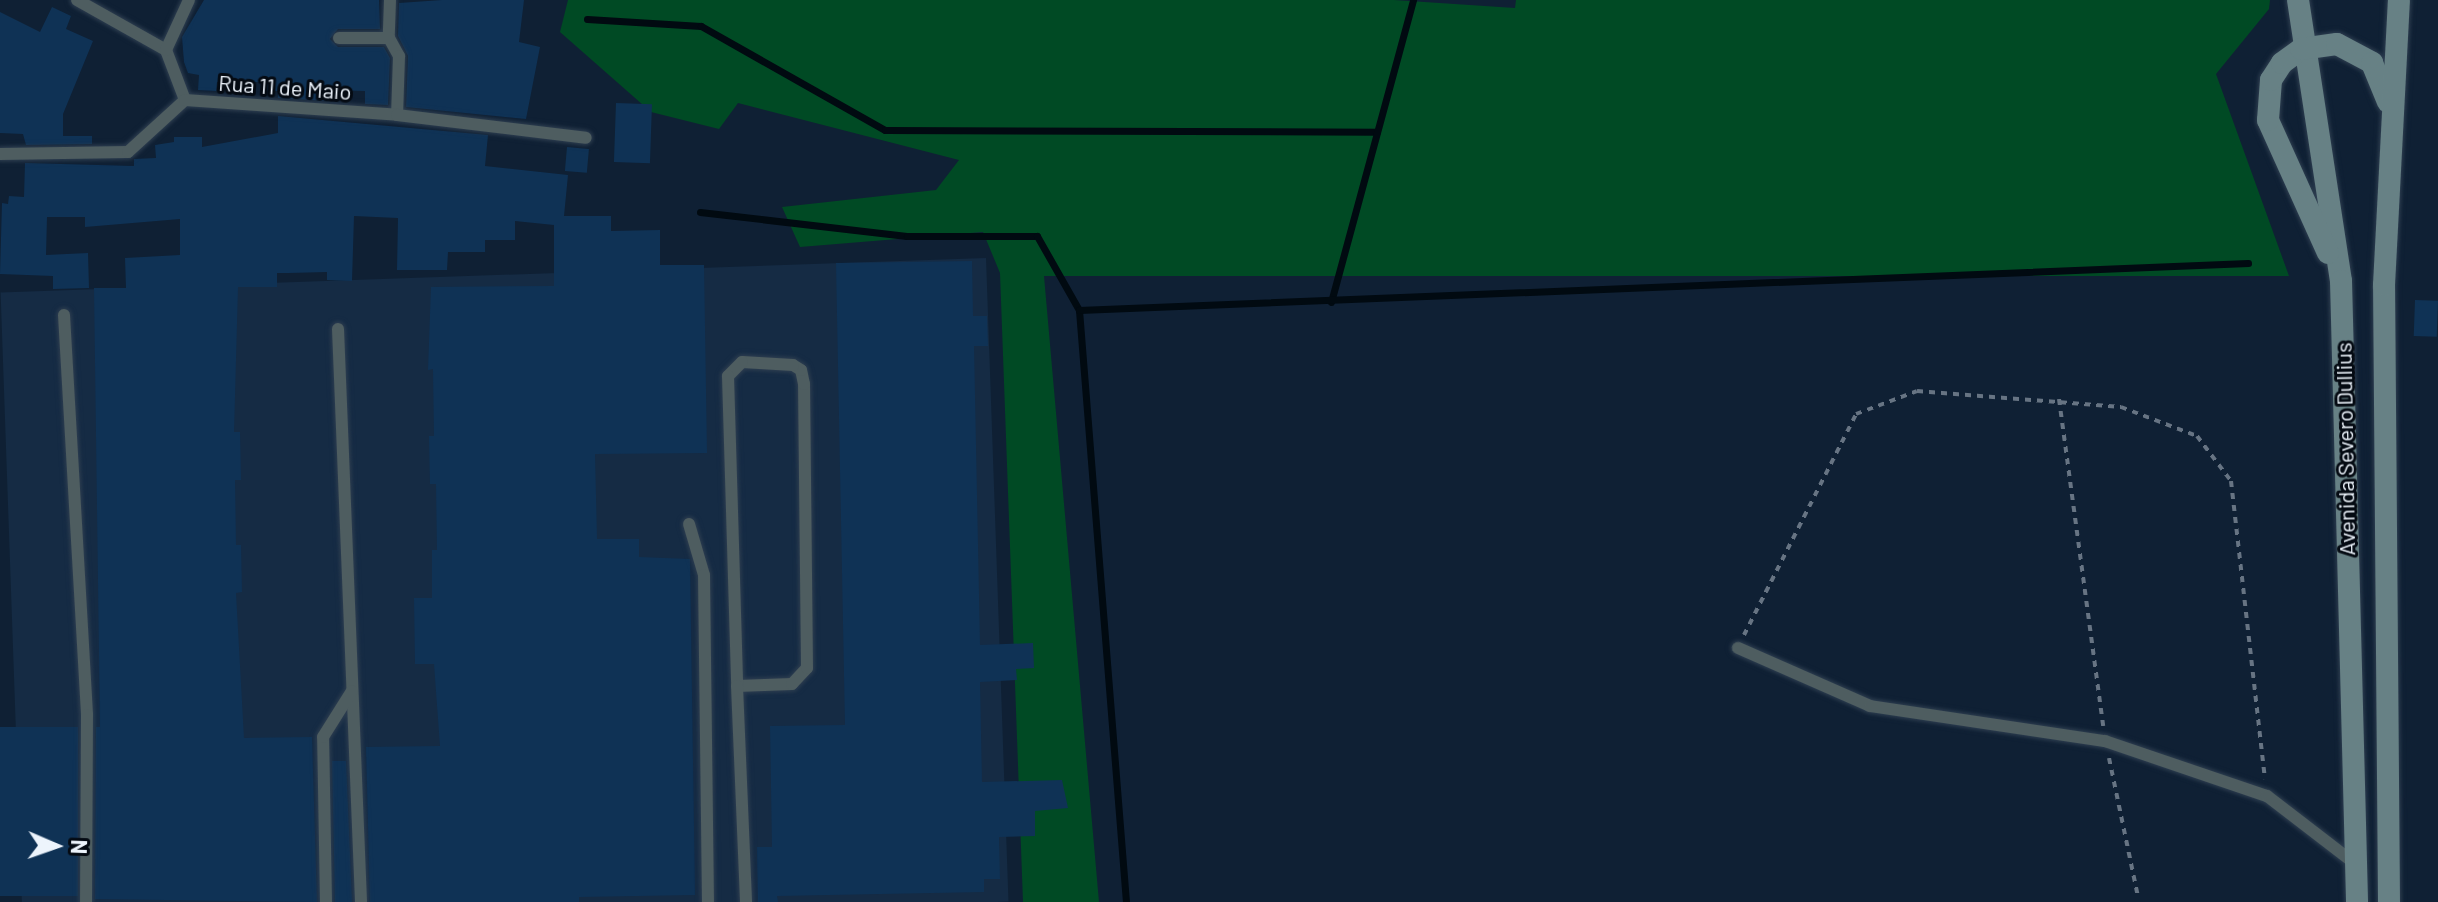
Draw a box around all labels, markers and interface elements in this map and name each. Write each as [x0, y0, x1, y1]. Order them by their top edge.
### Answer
street label: Rua 11 de Maio [218, 69, 352, 105]
street label: Avenida Severo Dullius [2330, 342, 2360, 556]
north arrow [16, 806, 96, 886]
text: N [67, 839, 93, 855]

